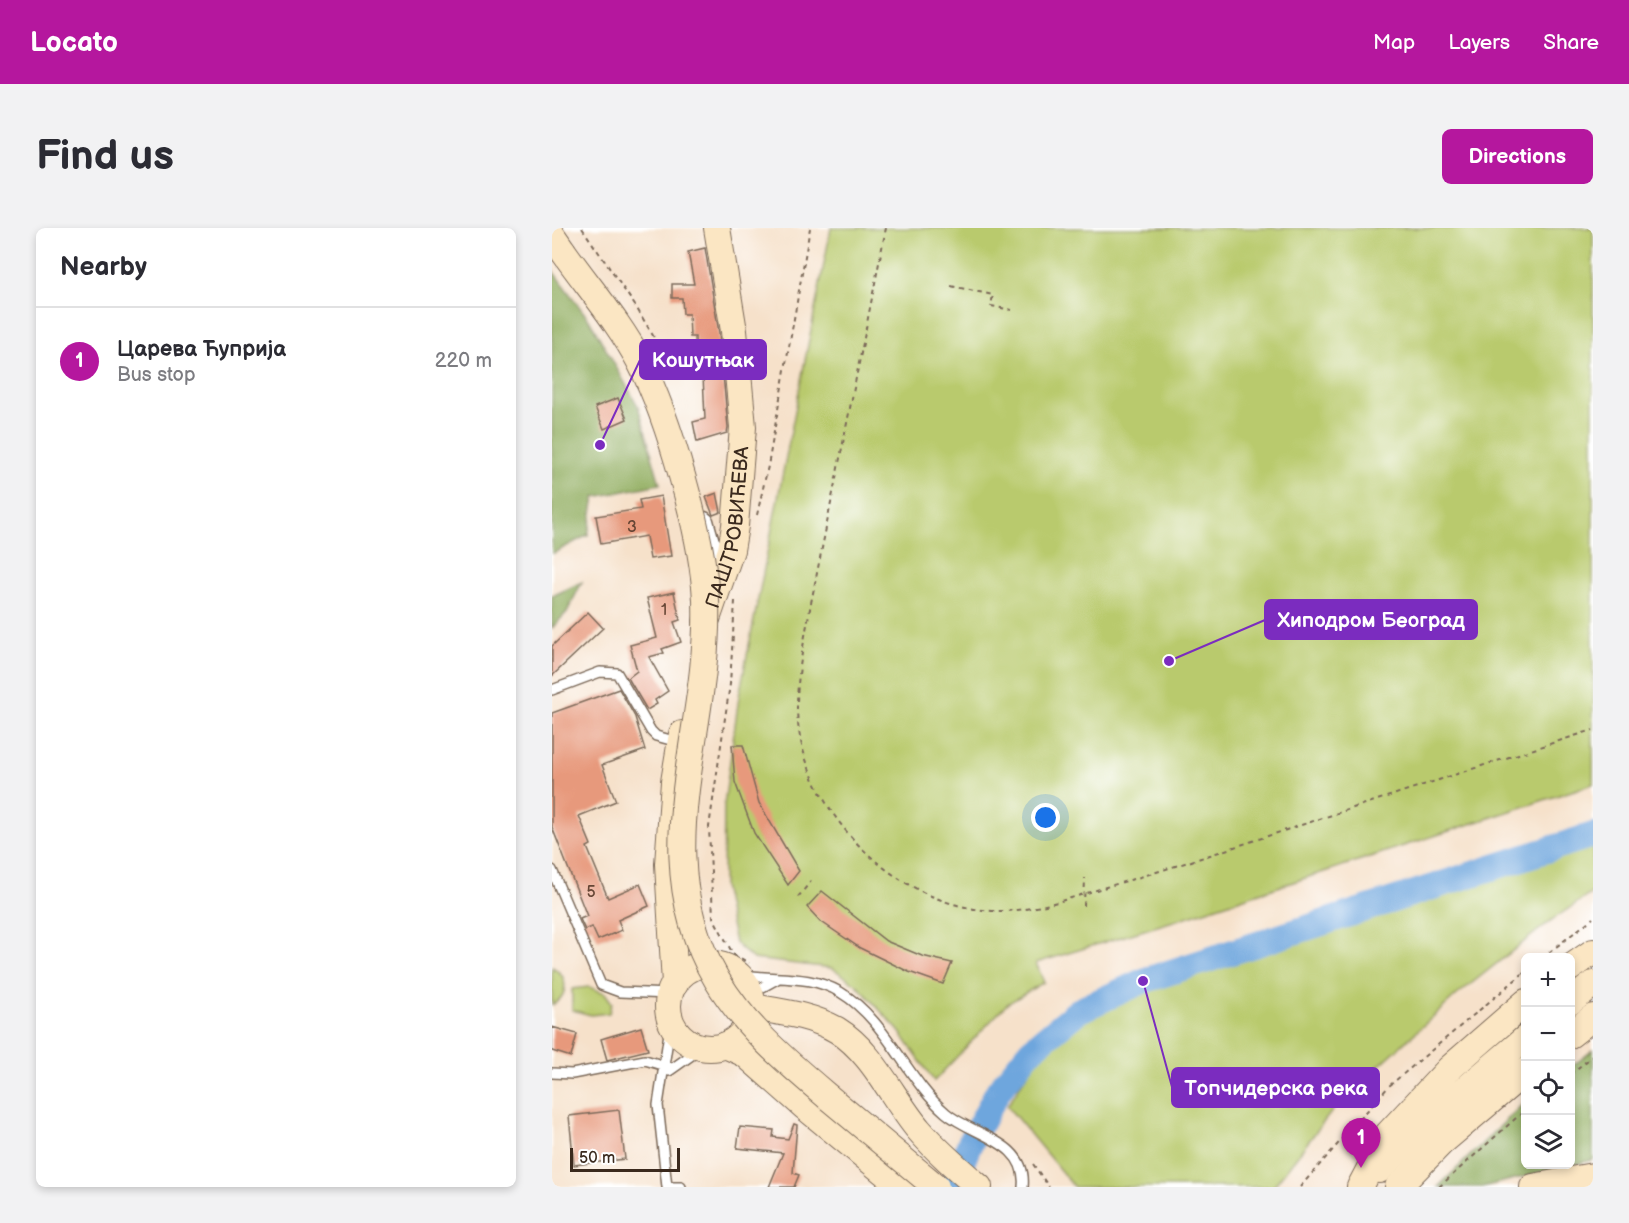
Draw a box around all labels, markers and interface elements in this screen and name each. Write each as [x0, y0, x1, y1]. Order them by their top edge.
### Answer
text: Locato [30, 26, 118, 59]
text: Map [1373, 30, 1415, 55]
text: Layers [1448, 30, 1510, 55]
text: Share [1543, 30, 1599, 55]
button: Directions [1442, 129, 1593, 184]
text: Find us [36, 131, 174, 182]
text: Nearby [60, 252, 147, 283]
text: Царева Ћуприја [117, 336, 286, 363]
callout: Кошутњак [640, 340, 766, 379]
text: Кошутњак [652, 348, 755, 373]
text: 1 [75, 349, 84, 373]
text: 220 m [435, 349, 492, 373]
text: Bus stop [117, 363, 196, 387]
street label: ПАШТРОВИЋЕВА [701, 445, 754, 612]
house number: 3 [627, 518, 637, 537]
callout: Хиподром Београд [1265, 600, 1477, 639]
house number: 1 [661, 601, 667, 620]
text: Хиподром Београд [1276, 608, 1465, 633]
your location [1031, 803, 1060, 832]
house number: 5 [586, 883, 596, 902]
map controls [1521, 953, 1575, 1169]
button: + [1521, 953, 1575, 1007]
button: − [1521, 1007, 1575, 1061]
button: locate [1521, 1061, 1575, 1115]
callout: Топчидерска река [1172, 1068, 1379, 1107]
text: Топчидерска река [1184, 1076, 1369, 1101]
button: layers [1521, 1115, 1575, 1169]
pin: 1 [1342, 1118, 1380, 1168]
scale bar [570, 1145, 680, 1172]
text: 50 m [579, 1149, 615, 1168]

